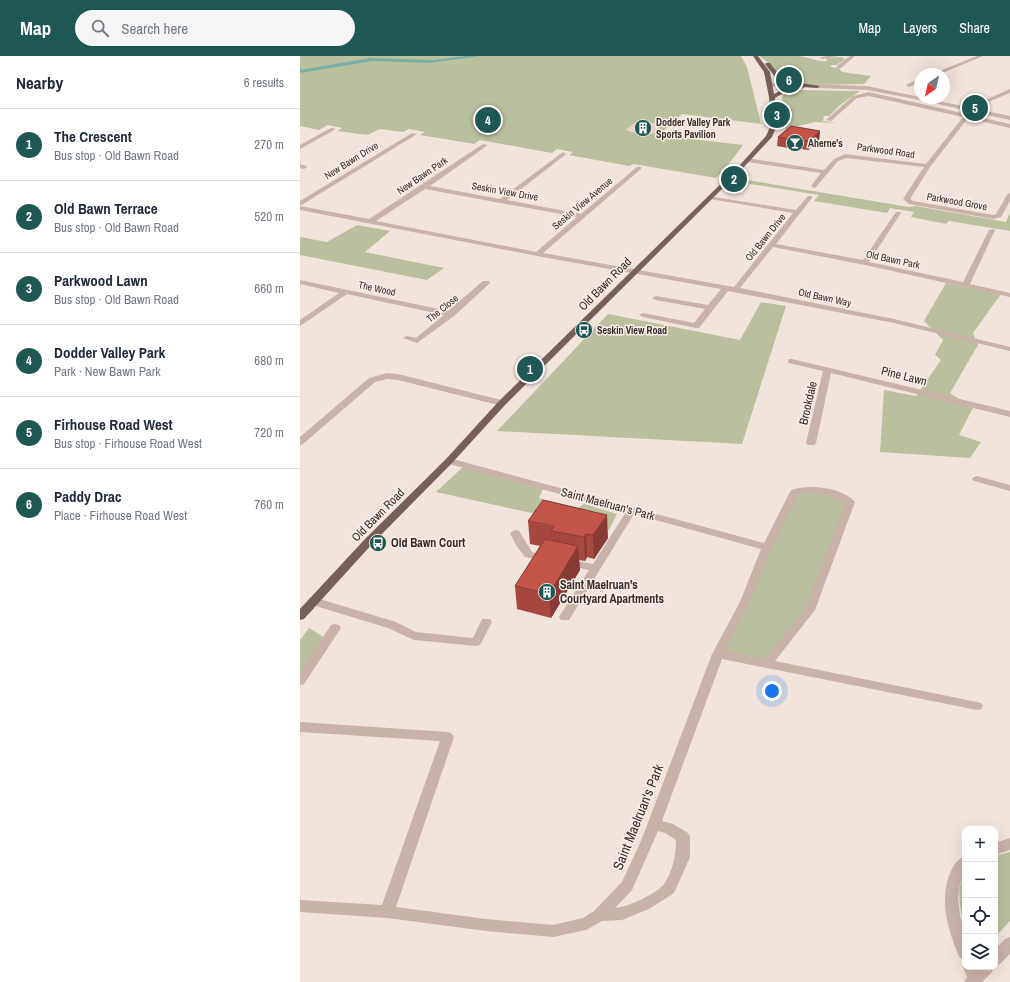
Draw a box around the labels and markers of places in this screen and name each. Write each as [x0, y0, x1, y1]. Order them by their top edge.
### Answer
pin: 6 [776, 65, 802, 95]
pin: 5 [962, 93, 988, 123]
pin: 3 [764, 100, 790, 130]
pin: 4 [475, 105, 501, 135]
place label: Dodder Valley Park Sports Pavilion [656, 116, 731, 141]
building icon: Dodder Valley Park Sports Pavilion [633, 118, 653, 138]
bar icon: Aherne's [785, 133, 805, 153]
place label: Aherne's [808, 137, 843, 150]
pin: 2 [721, 164, 747, 194]
bus stop icon: Seskin View Road [574, 320, 594, 340]
place label: Seskin View Road [597, 324, 667, 337]
pin: 1 [517, 354, 543, 384]
bus stop icon: Old Bawn Court [368, 533, 388, 553]
place label: Old Bawn Court [391, 535, 466, 551]
place label: Saint Maelruan's Courtyard Apartments [560, 577, 665, 607]
building icon: Saint Maelruan's Courtyard Apartments [537, 582, 557, 602]

